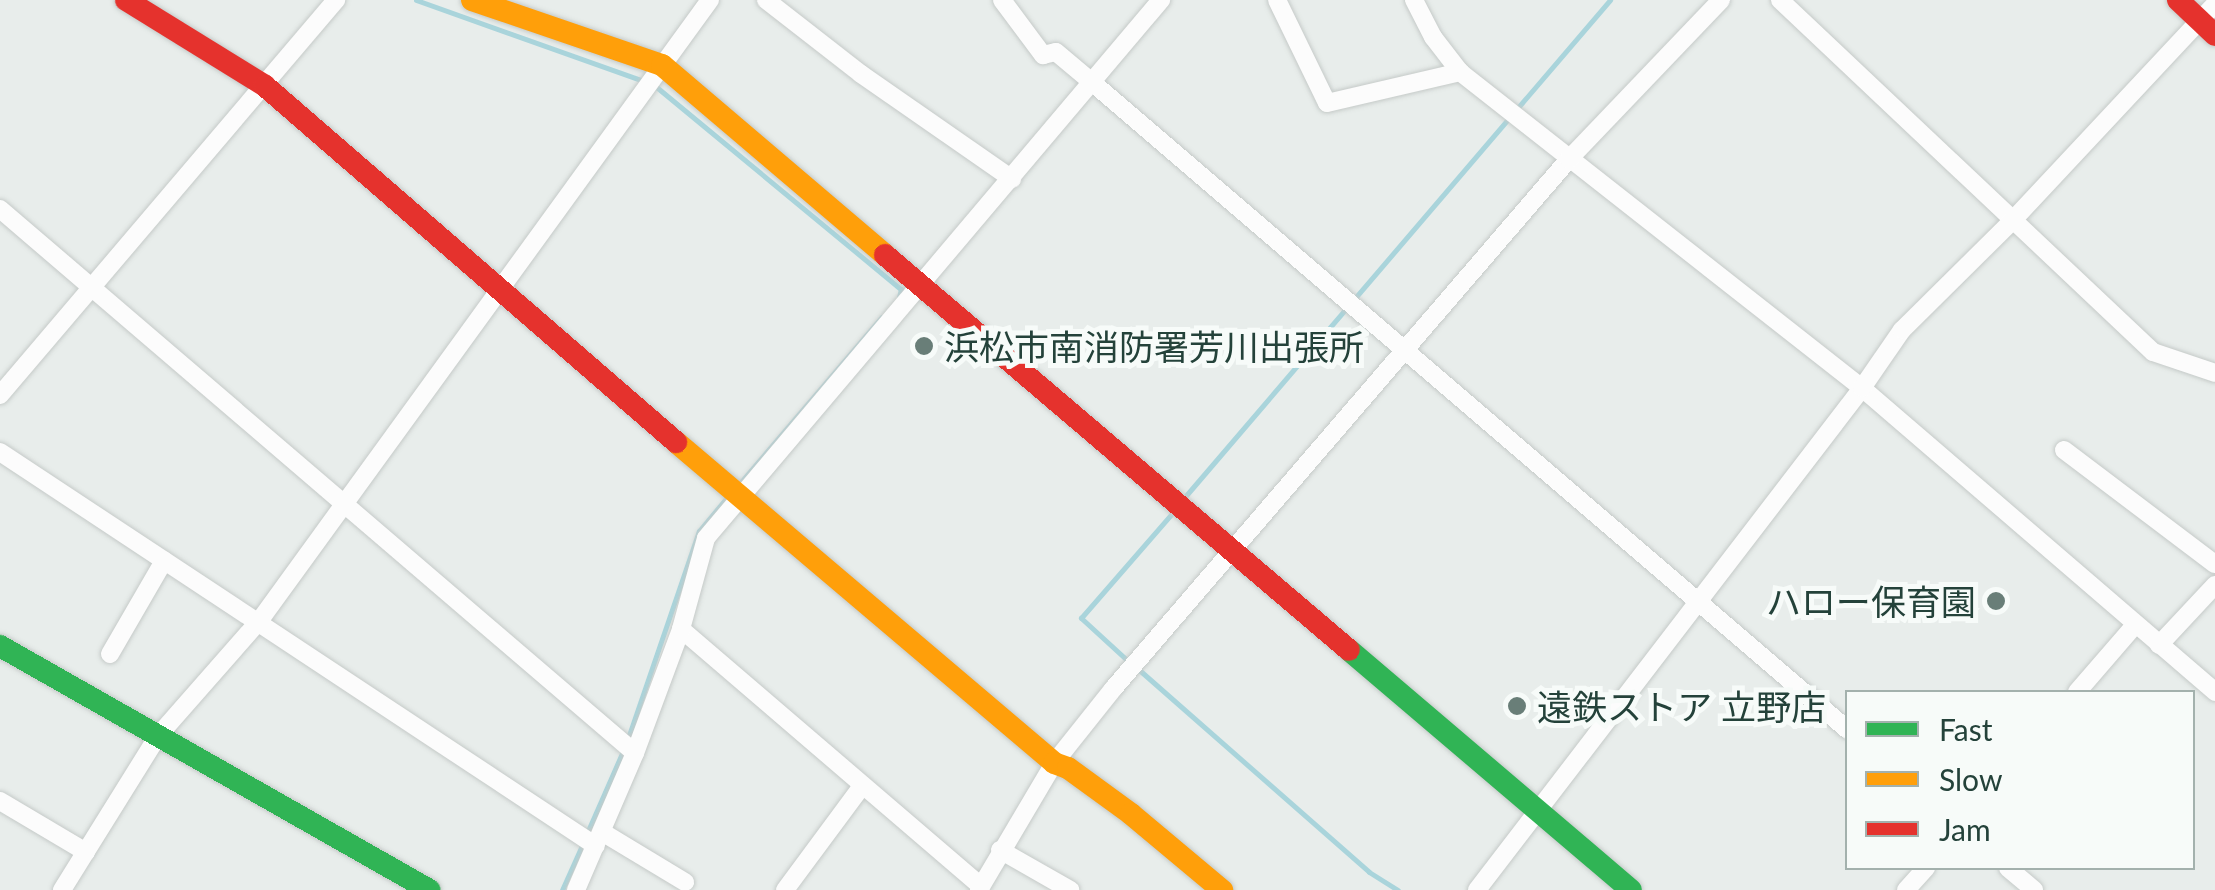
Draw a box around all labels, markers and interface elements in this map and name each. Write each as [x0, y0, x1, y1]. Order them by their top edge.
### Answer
place label: 浜松市南消防署芳川出張所 [944, 325, 1364, 367]
marker: 浜松市南消防署芳川出張所 [913, 335, 935, 357]
place label: ハロー保育園 [1766, 580, 1976, 622]
marker: ハロー保育園 [1985, 590, 2007, 612]
place label: 遠鉄ストア 立野店 [1537, 685, 1826, 727]
legend [1845, 690, 2195, 870]
marker: 遠鉄ストア 立野店 [1506, 695, 1528, 717]
text: Fast [1939, 711, 1993, 747]
text: Slow [1939, 761, 2002, 797]
text: Jam [1939, 811, 1991, 847]

